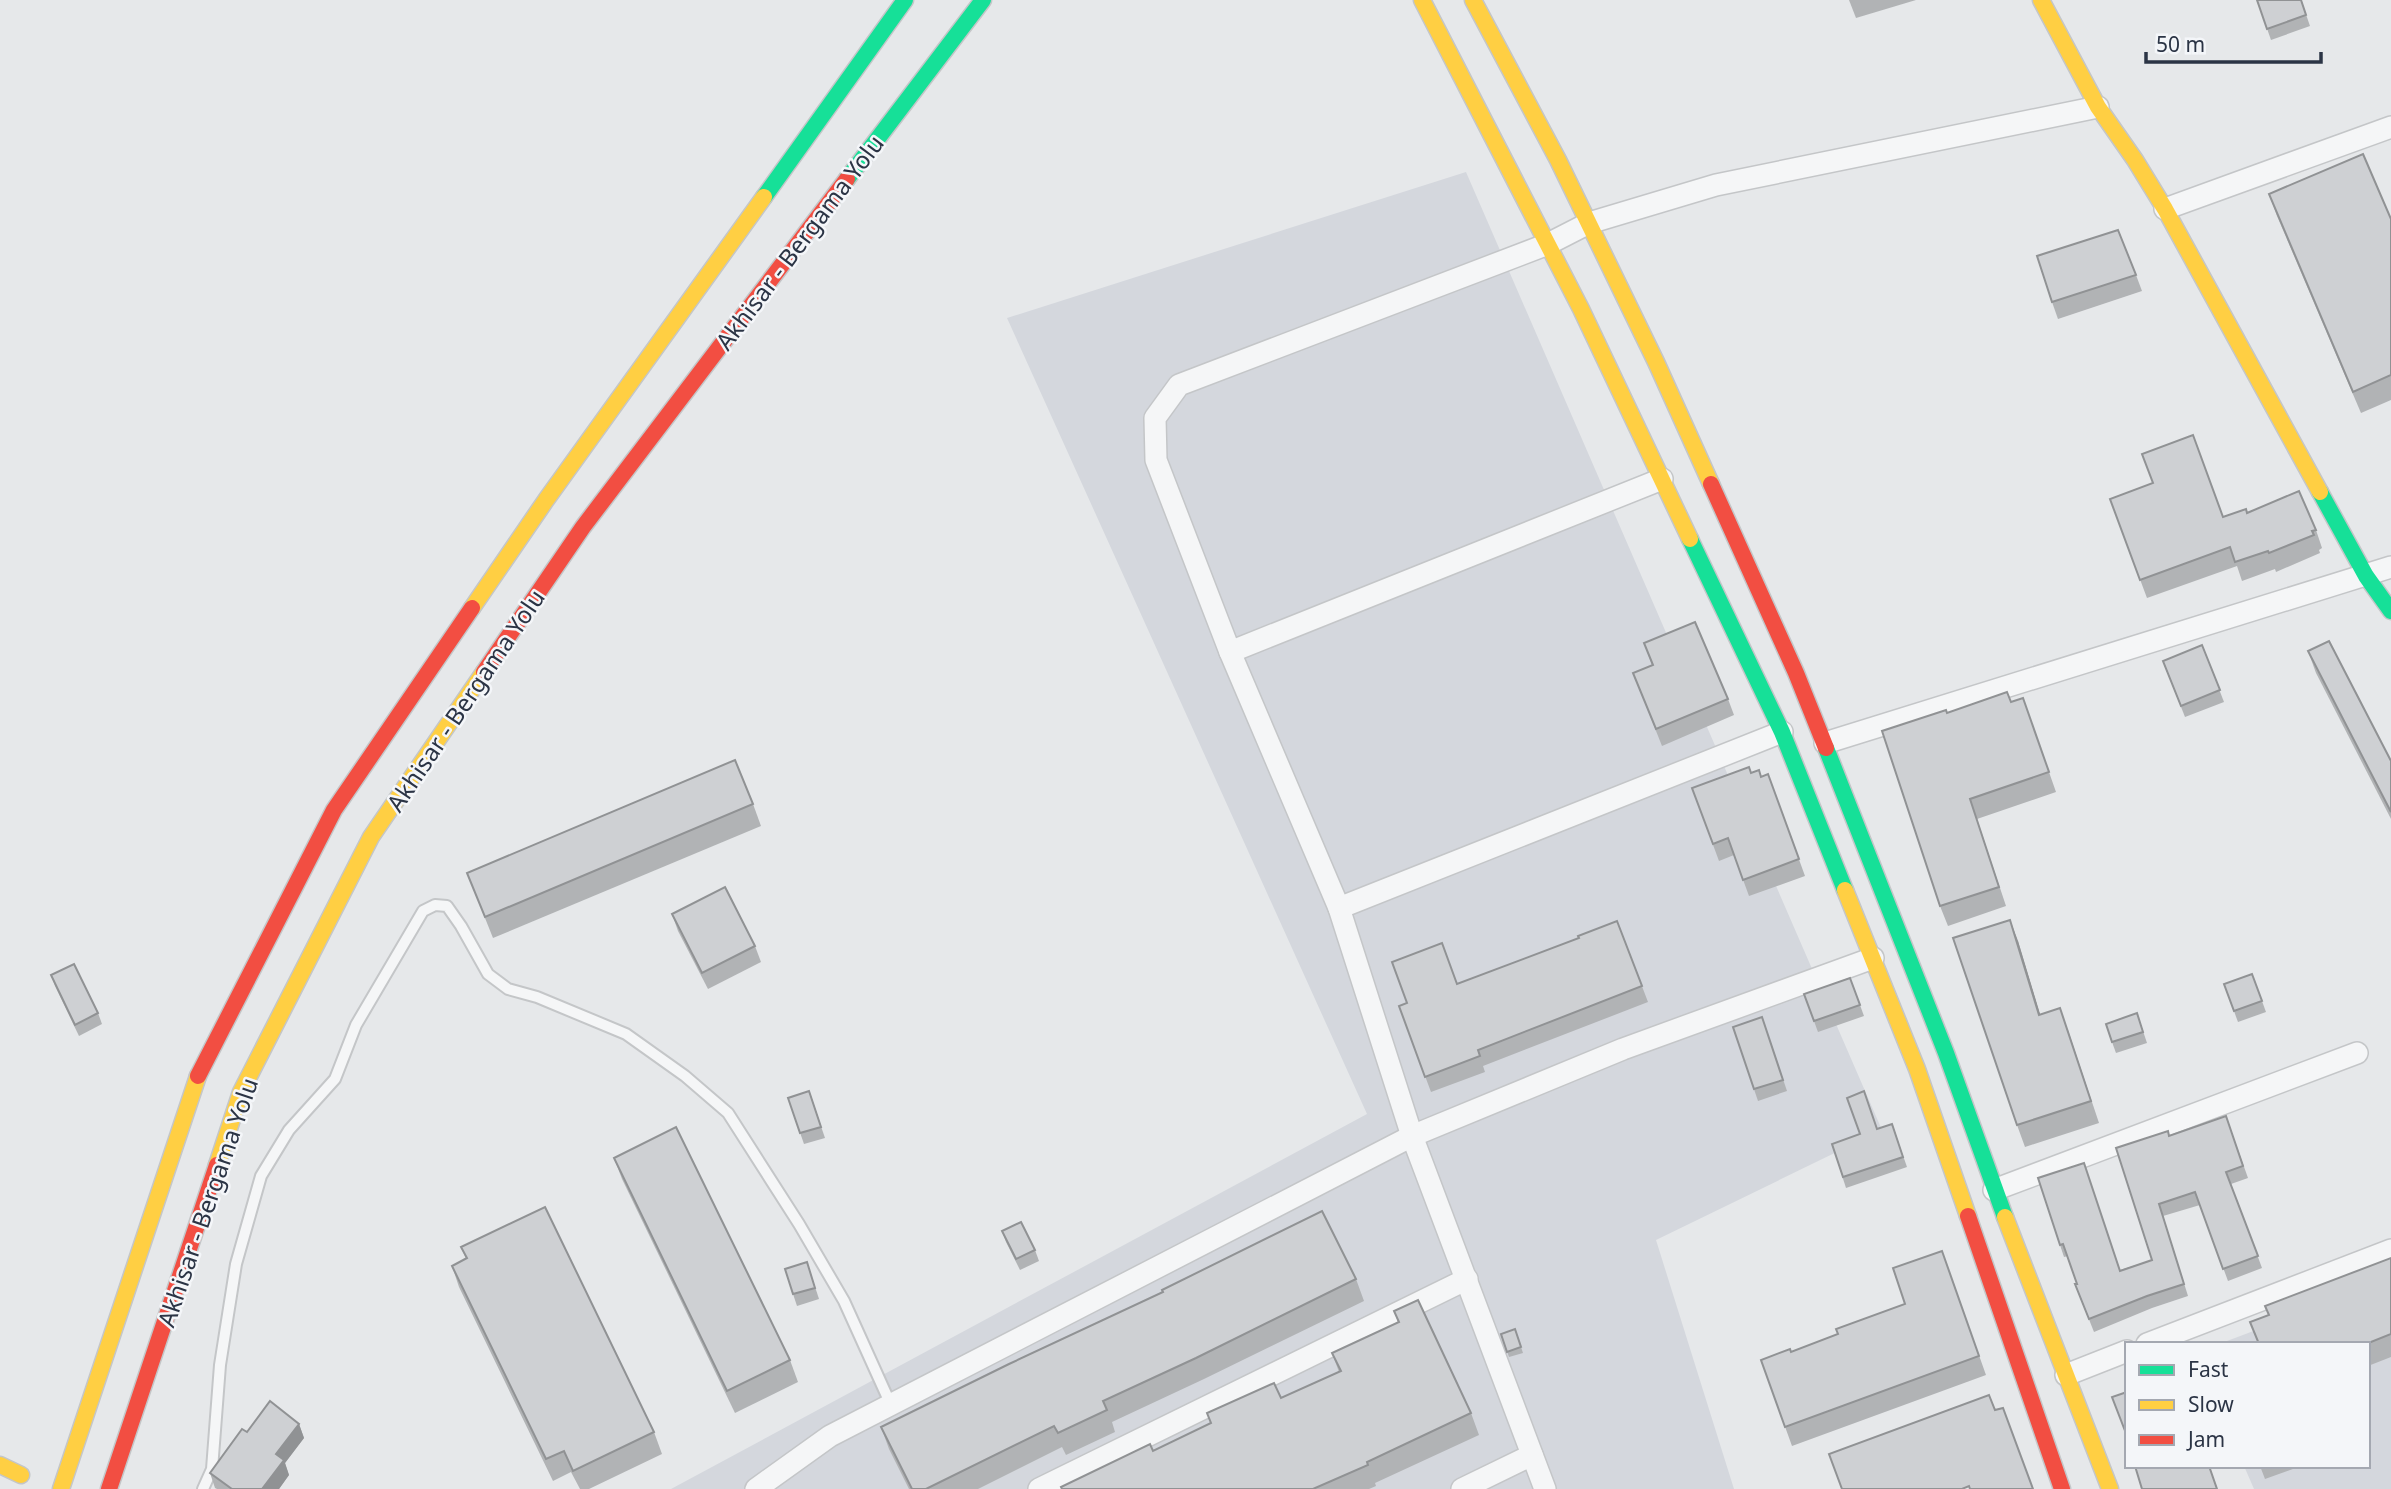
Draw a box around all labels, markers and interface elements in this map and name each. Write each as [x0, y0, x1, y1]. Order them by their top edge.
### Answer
scale bar [2146, 21, 2321, 65]
text: 50 m [2156, 30, 2205, 58]
street label: Akhisar - Bergama Yolu [707, 128, 891, 356]
street label: Akhisar - Bergama Yolu [378, 582, 552, 818]
street label: Akhisar - Bergama Yolu [149, 1073, 265, 1331]
legend [2125, 1342, 2370, 1468]
text: Fast [2188, 1355, 2229, 1383]
text: Slow [2188, 1390, 2234, 1418]
text: Jam [2186, 1425, 2225, 1453]

